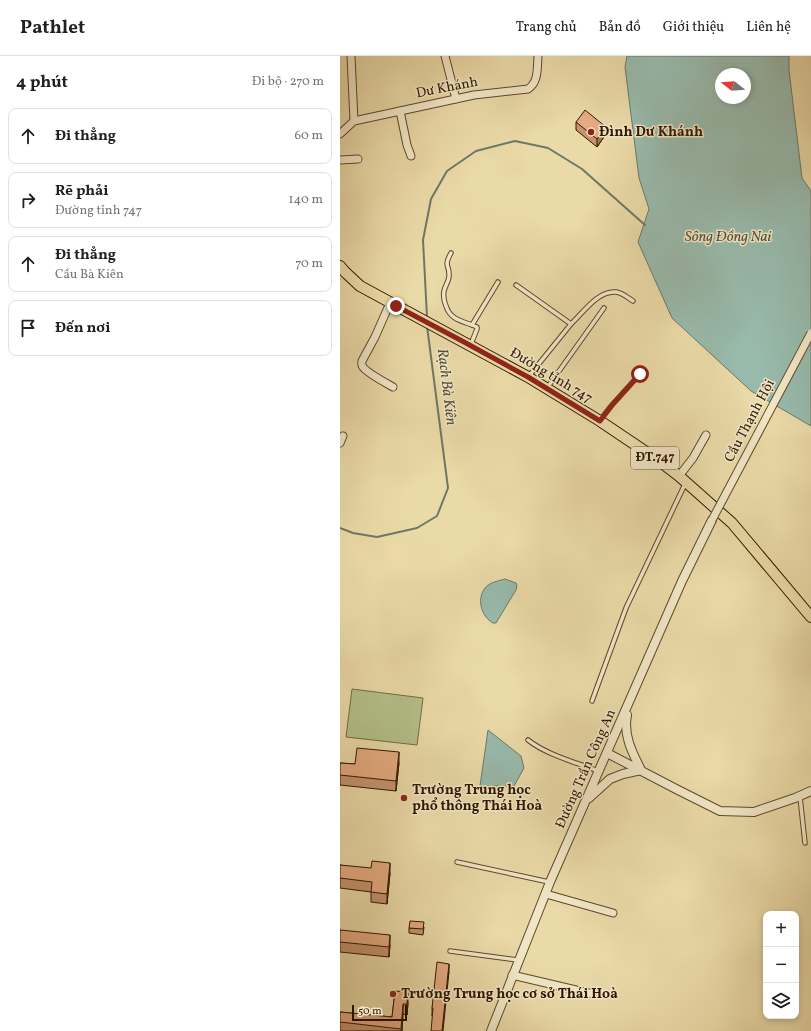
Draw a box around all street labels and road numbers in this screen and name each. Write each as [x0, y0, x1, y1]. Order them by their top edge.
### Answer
street label: Dư Khánh [414, 73, 480, 103]
street label: Đường tỉnh 747 [506, 344, 596, 408]
street label: Cầu Thạnh Hội [720, 376, 780, 466]
road number: ĐT.747 [631, 447, 679, 469]
street label: Đường Trần Công An [551, 706, 621, 832]

